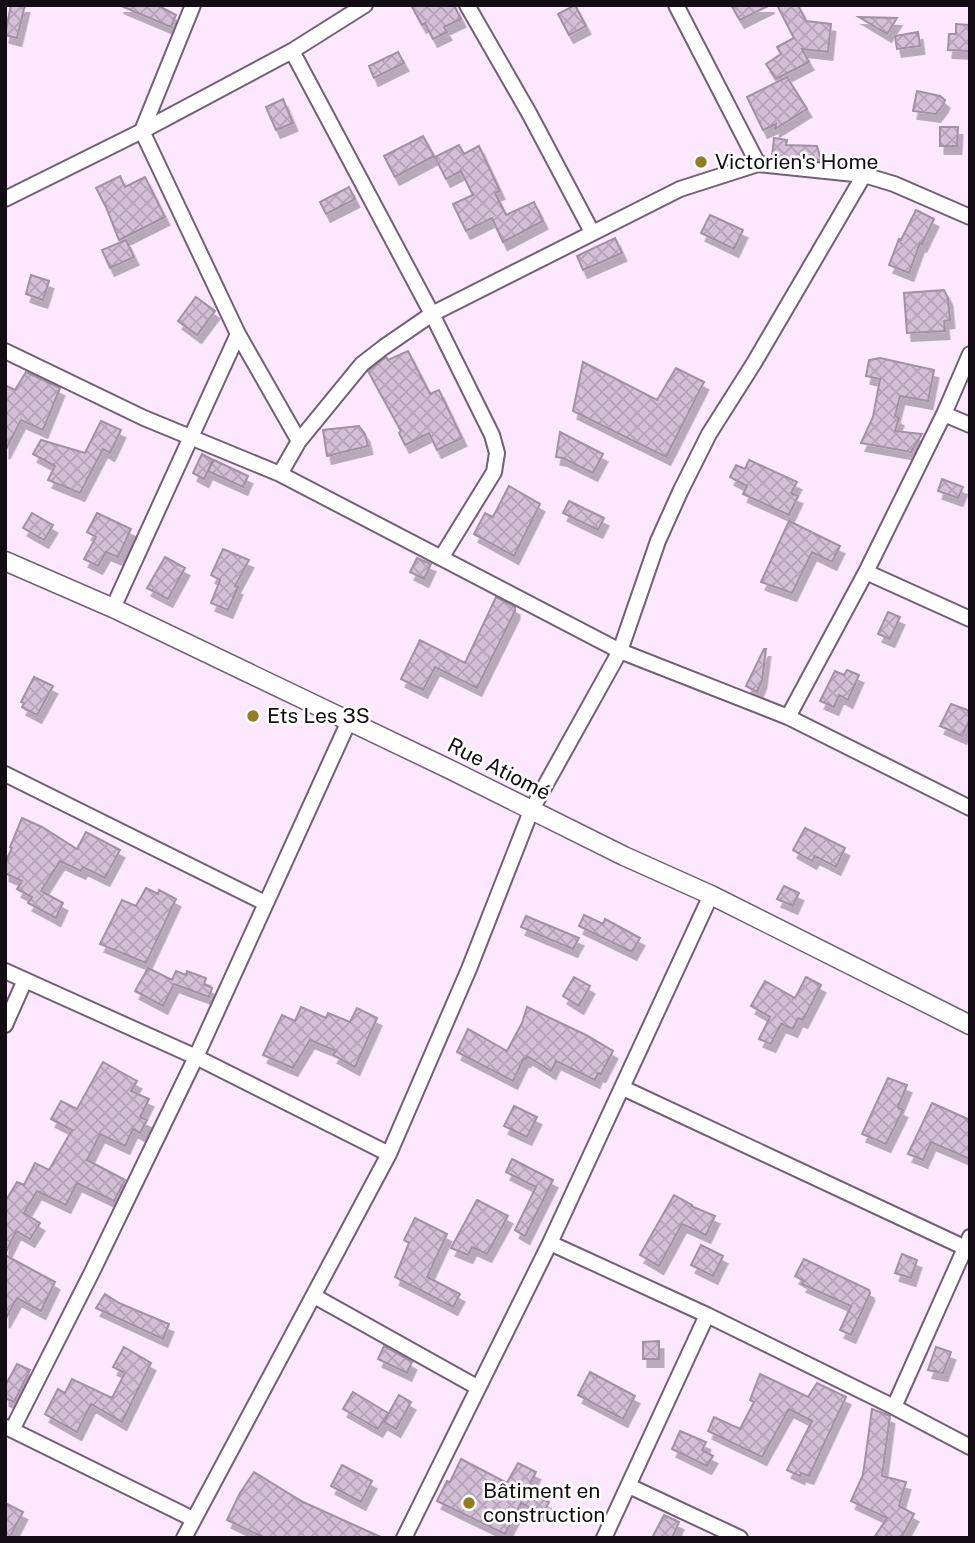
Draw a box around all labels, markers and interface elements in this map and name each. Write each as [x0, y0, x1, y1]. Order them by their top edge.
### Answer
place label: Victorien's Home [715, 149, 878, 174]
marker: Victorien's Home [693, 154, 709, 170]
place label: Ets Les 3S [267, 703, 370, 728]
marker: Ets Les 3S [245, 708, 261, 724]
street label: Rue Atiomé [444, 732, 555, 805]
place label: Bâtiment en construction [483, 1478, 605, 1527]
marker: Bâtiment en construction [461, 1495, 477, 1511]

